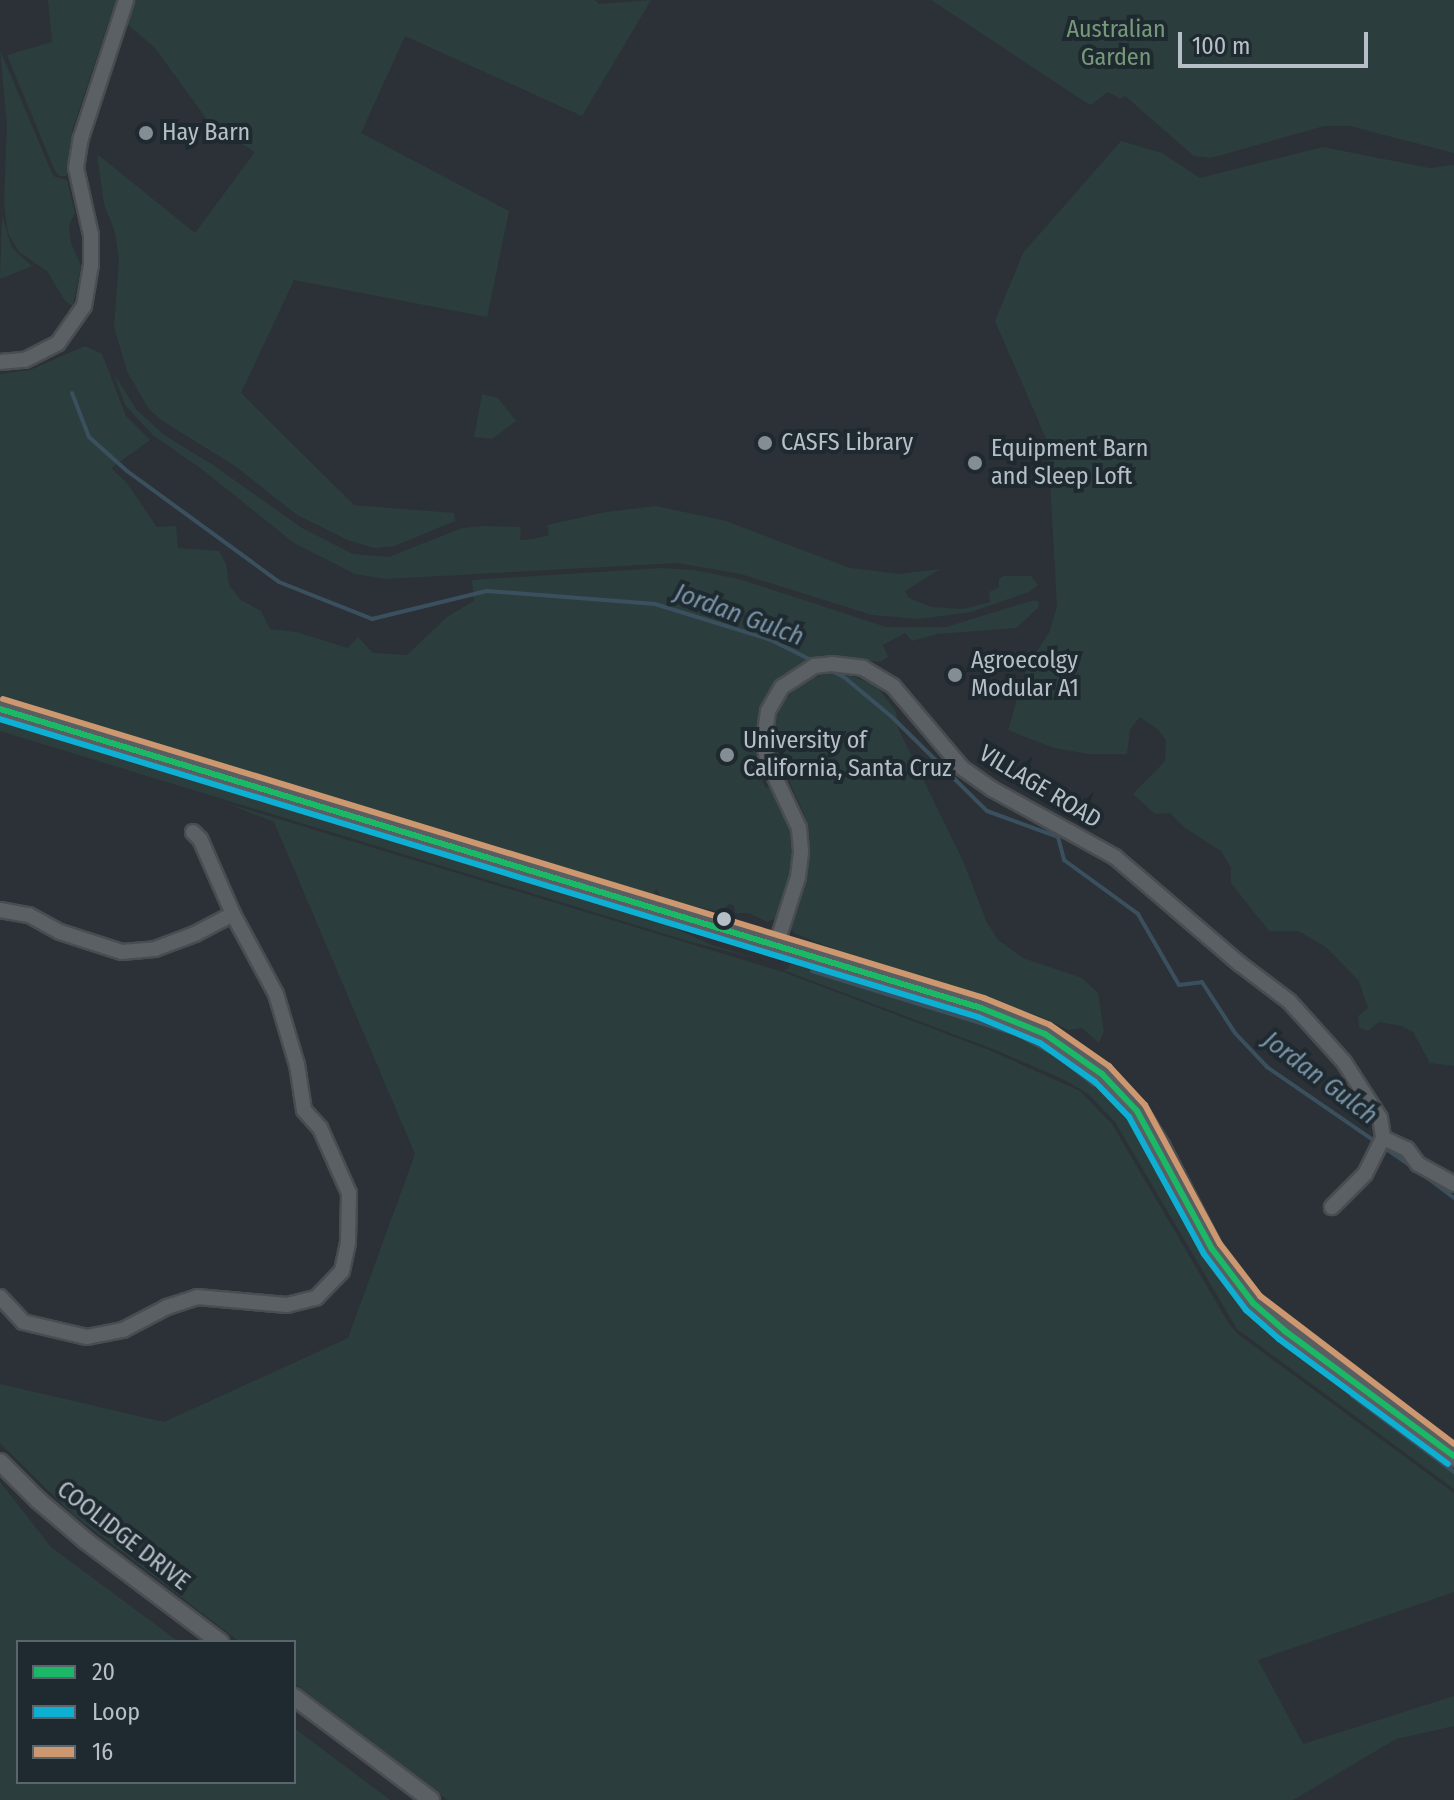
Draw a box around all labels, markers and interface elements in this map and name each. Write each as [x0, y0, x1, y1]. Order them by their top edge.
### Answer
park label: Australian Garden [1066, 16, 1166, 72]
scale bar [1182, 16, 1372, 66]
text: 100 m [1192, 32, 1250, 60]
place label: Hay Barn [162, 119, 250, 147]
marker: Hay Barn [137, 124, 155, 142]
place label: CASFS Library [781, 429, 913, 457]
marker: CASFS Library [756, 434, 774, 452]
place label: Equipment Barn and Sleep Loft [991, 435, 1148, 491]
marker: Equipment Barn and Sleep Loft [966, 454, 984, 472]
water label: Jordan Gulch [670, 577, 808, 653]
place label: Agroecolgy Modular A1 [971, 647, 1079, 703]
marker: Agroecolgy Modular A1 [946, 666, 964, 684]
place label: University of California, Santa Cruz [743, 727, 952, 783]
street label: VILLAGE ROAD [974, 739, 1106, 835]
marker: University of California, Santa Cruz [718, 746, 736, 764]
unlabelled marker [716, 911, 732, 927]
water label: Jordan Gulch [1256, 1025, 1384, 1131]
street label: COOLIDGE DRIVE [51, 1475, 195, 1597]
legend [16, 1640, 296, 1784]
text: 20 [92, 1658, 115, 1686]
text: Loop [92, 1698, 140, 1726]
text: 16 [92, 1738, 113, 1766]

